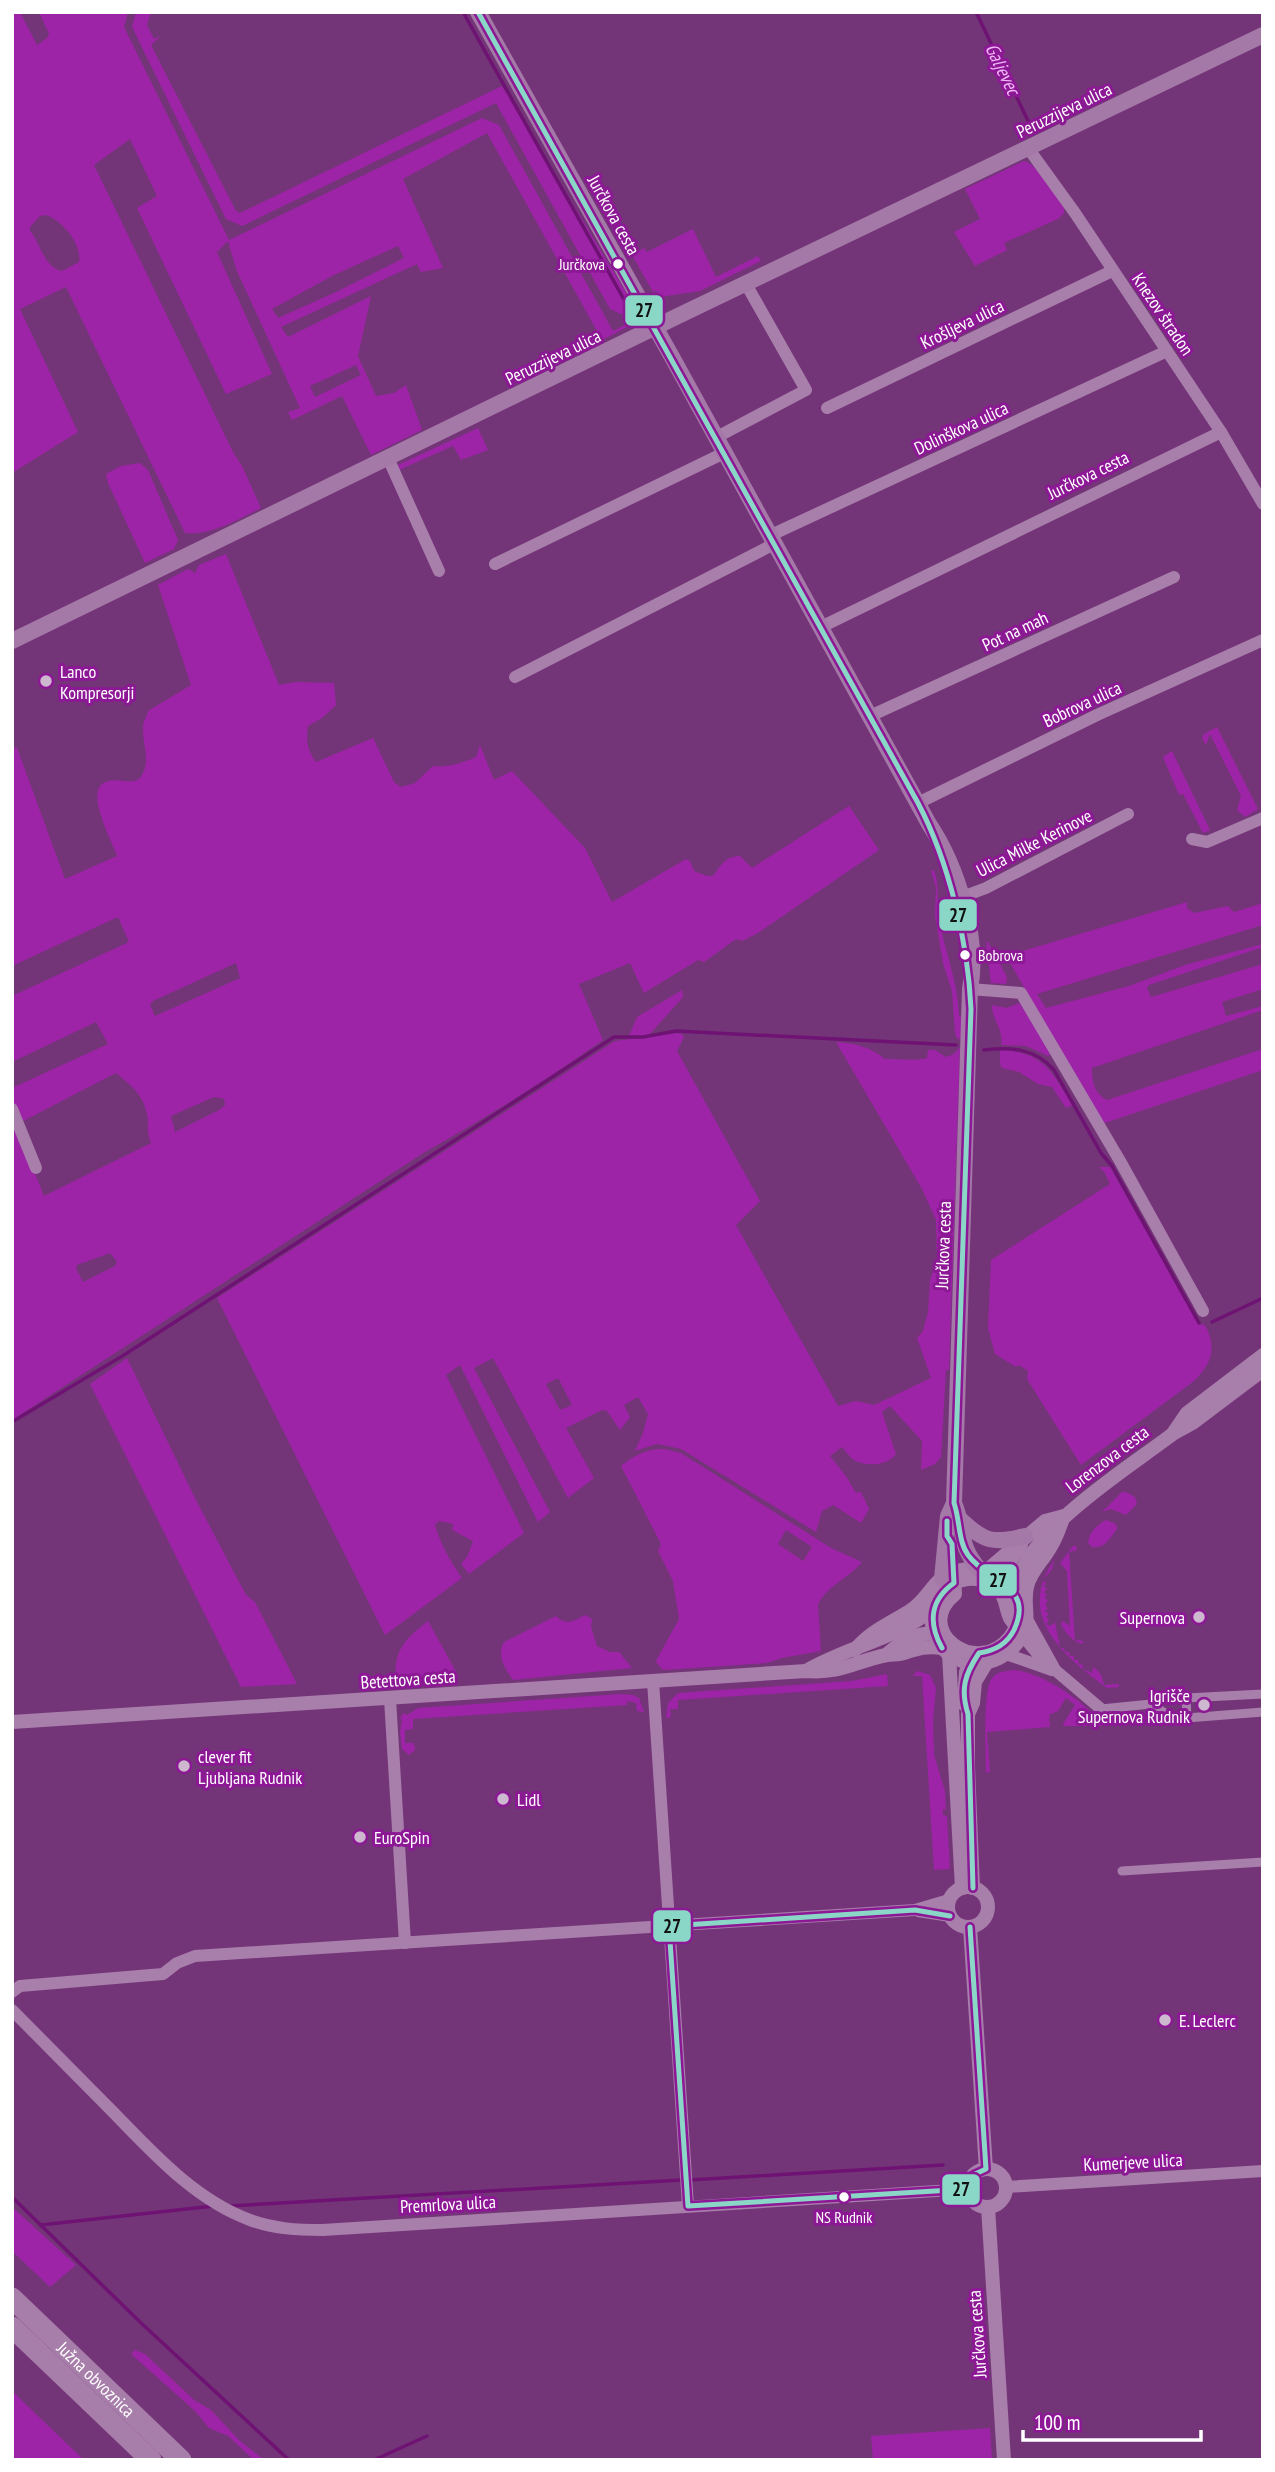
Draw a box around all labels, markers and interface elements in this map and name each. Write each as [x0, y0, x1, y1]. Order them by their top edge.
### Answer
water label: Galjevec [980, 39, 1027, 101]
street label: Peruzzijeva ulica [1013, 77, 1115, 143]
street label: Jurčkova cesta [582, 170, 645, 259]
place label: Jurčkova [558, 254, 605, 274]
marker: Jurčkova [611, 257, 625, 271]
street label: Knezov štradon [1127, 268, 1199, 360]
line badge: 27 [624, 294, 664, 327]
street label: Krošljeva ulica [917, 294, 1007, 354]
text: 27 [635, 298, 653, 322]
street label: Peruzzijeva ulica [502, 324, 604, 390]
street label: Dolinškova ulica [910, 396, 1012, 460]
street label: Jurčkova cesta [1043, 445, 1132, 505]
street label: Pot na mah [978, 606, 1052, 656]
place label: Lanco Kompresorji [60, 660, 134, 704]
marker: Lanco Kompresorji [38, 673, 54, 689]
street label: Bobrova ulica [1039, 676, 1125, 732]
street label: Ulica Milke Kerinove [972, 804, 1096, 882]
line badge: 27 [938, 898, 978, 932]
text: 27 [949, 903, 967, 927]
place label: Bobrova [978, 945, 1023, 965]
marker: Bobrova [958, 948, 972, 962]
street label: Jurčkova cesta [930, 1201, 956, 1290]
street label: Lorenzova cesta [1061, 1420, 1153, 1498]
line badge: 27 [978, 1563, 1018, 1597]
text: 27 [989, 1568, 1007, 1592]
place label: Supernova [1120, 1606, 1185, 1629]
marker: Supernova [1191, 1609, 1207, 1625]
street label: Betettova cesta [360, 1664, 456, 1694]
place label: Igrišče Supernova Rudnik [1078, 1684, 1190, 1728]
marker: Igrišče Supernova Rudnik [1196, 1697, 1212, 1713]
place label: clever fit Ljubljana Rudnik [198, 1745, 302, 1789]
marker: clever fit Ljubljana Rudnik [176, 1758, 192, 1774]
place label: Lidl [517, 1788, 541, 1811]
marker: Lidl [495, 1791, 511, 1807]
place label: EuroSpin [374, 1826, 430, 1849]
marker: EuroSpin [352, 1829, 368, 1845]
line badge: 27 [652, 1909, 692, 1943]
text: 27 [663, 1914, 681, 1938]
place label: E. Leclerc [1179, 2009, 1236, 2032]
marker: E. Leclerc [1157, 2012, 1173, 2028]
street label: Kumerjeve ulica [1083, 2148, 1183, 2176]
line badge: 27 [941, 2173, 981, 2206]
text: 27 [952, 2177, 970, 2201]
street label: Premrlova ulica [399, 2190, 497, 2218]
marker: NS Rudnik [837, 2190, 851, 2204]
place label: NS Rudnik [815, 2207, 873, 2227]
street label: Jurčkova cesta [962, 2289, 992, 2380]
street label: Južna obvoznica [52, 2336, 140, 2422]
scale bar [1023, 2398, 1202, 2442]
text: 100 m [1034, 2409, 1080, 2436]

